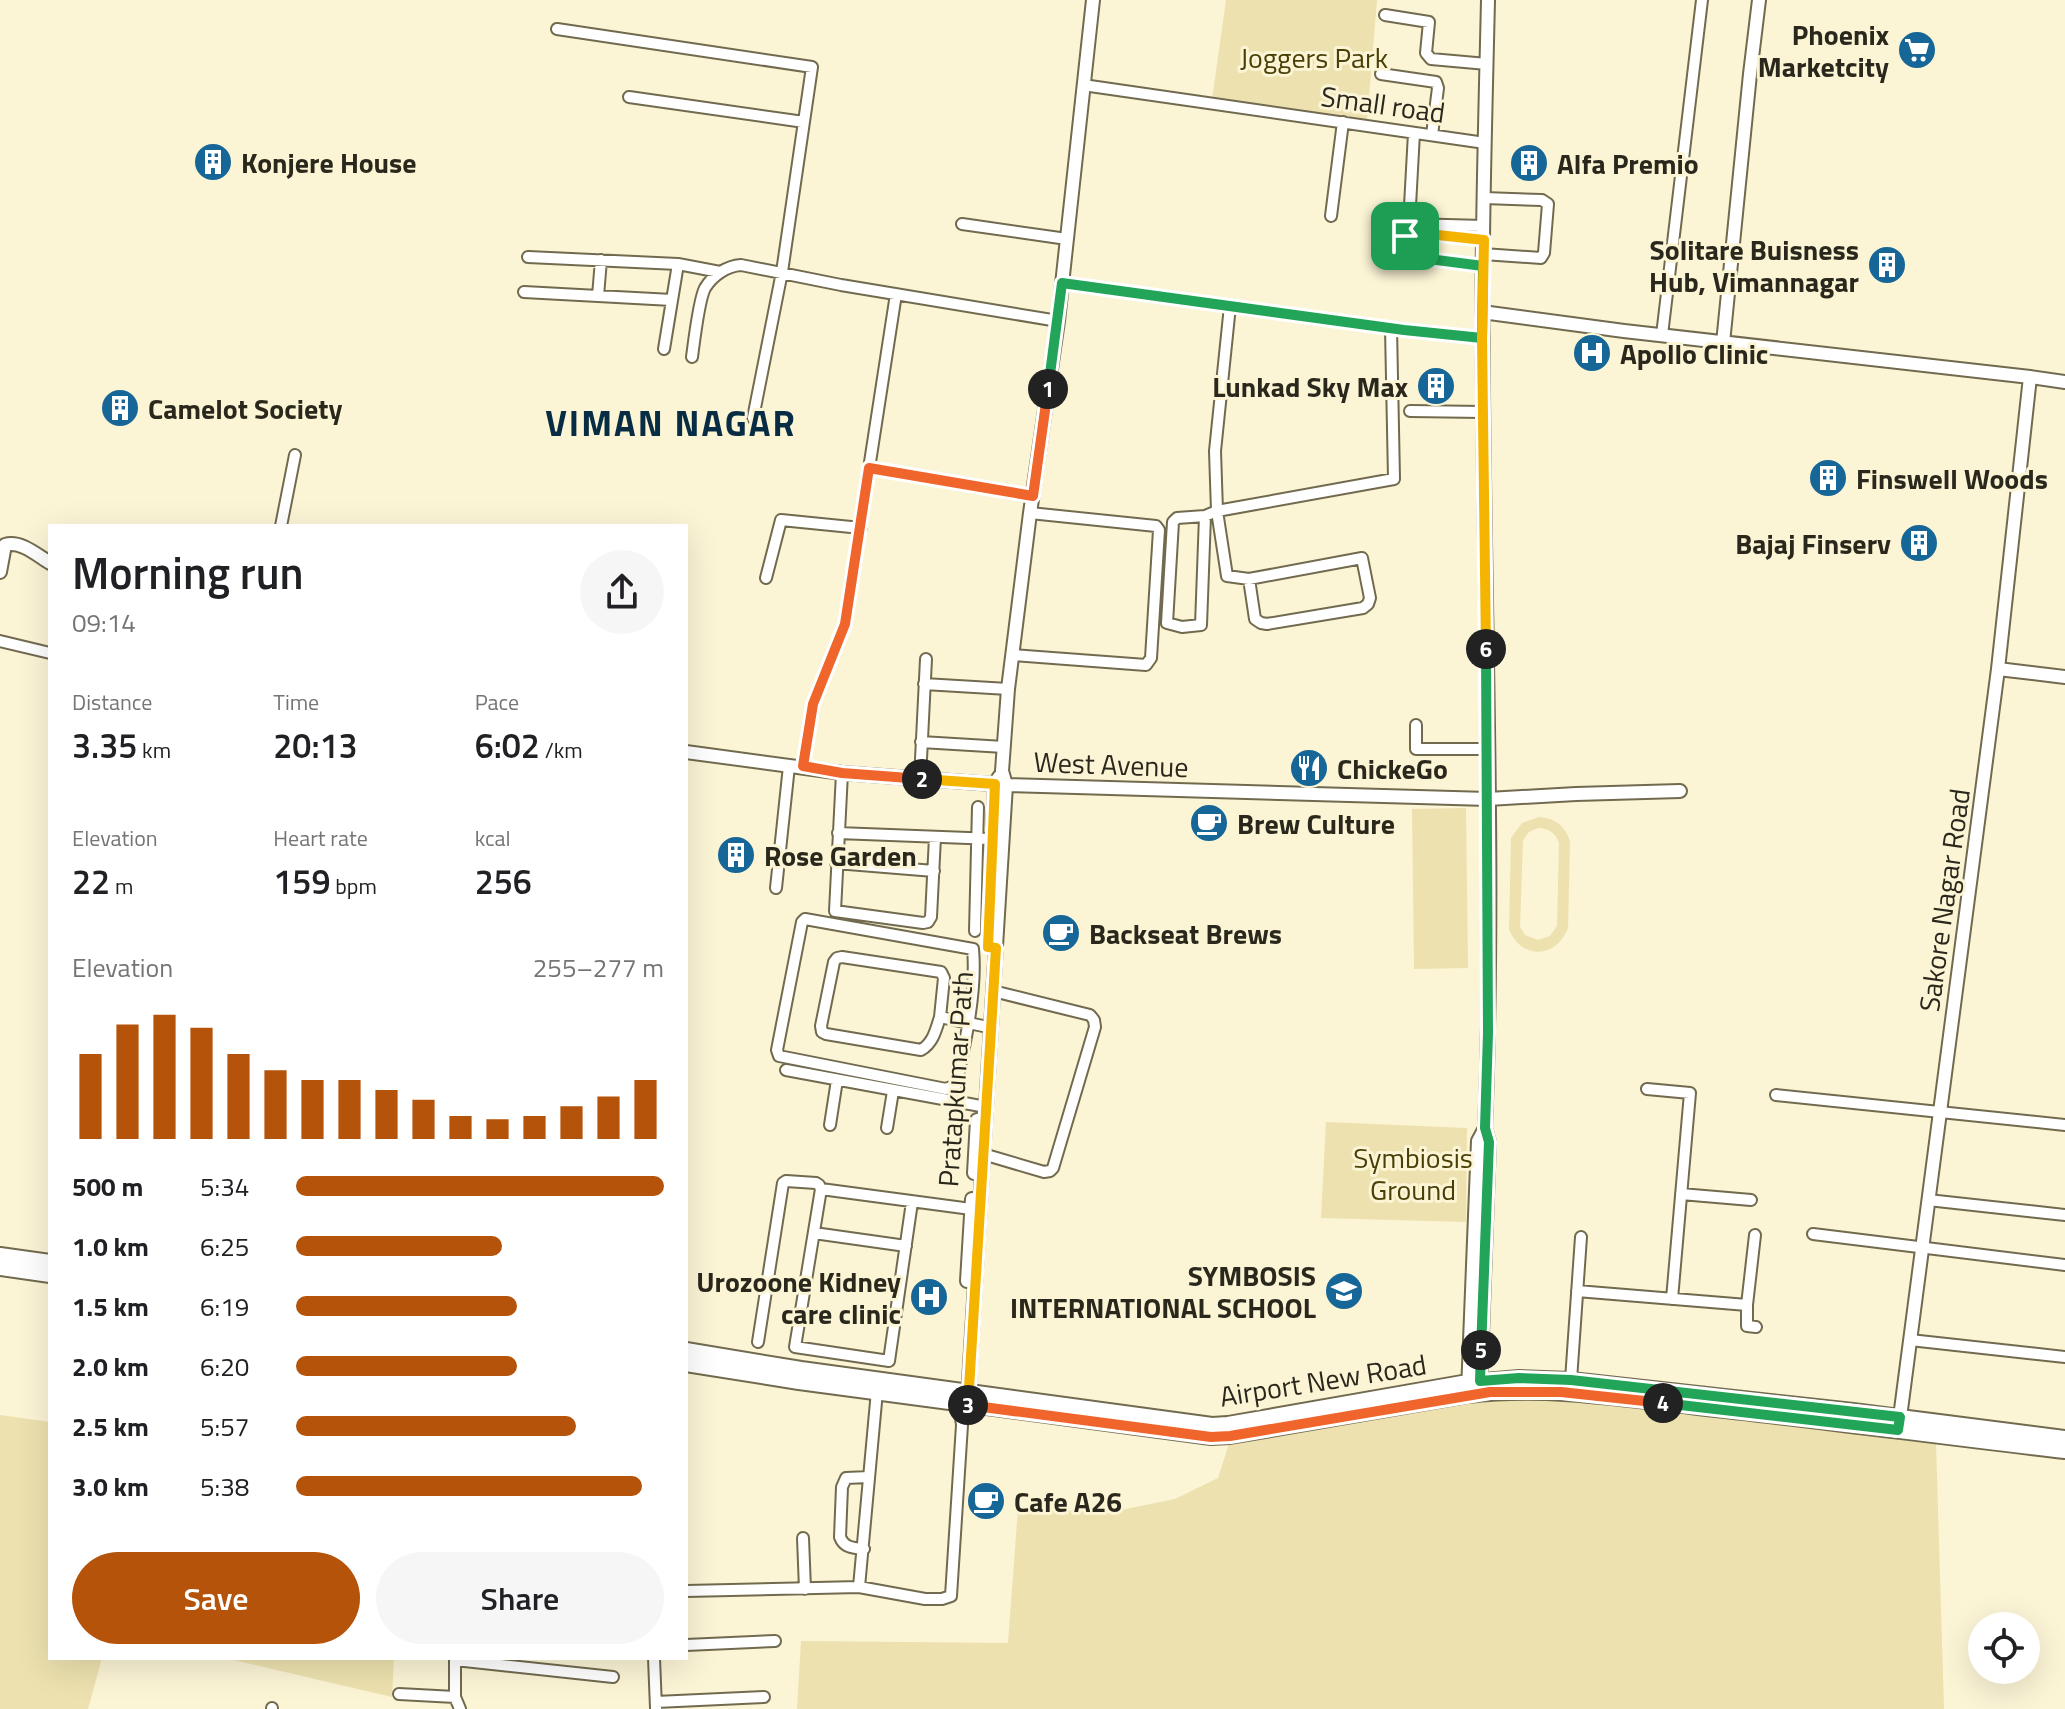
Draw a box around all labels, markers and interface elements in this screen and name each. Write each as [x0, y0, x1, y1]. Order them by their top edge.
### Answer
place label: Phoenix Marketcity [1758, 13, 1889, 88]
supermarket icon: Phoenix Marketcity [1896, 29, 1938, 71]
park label: Joggers Park [1240, 36, 1388, 79]
street label: Small road [1318, 74, 1448, 134]
building icon: Konjere House [192, 141, 234, 183]
place label: Konjere House [241, 141, 417, 184]
building icon: Alfa Premio [1508, 142, 1550, 184]
place label: Alfa Premio [1557, 142, 1699, 185]
pin [1371, 202, 1439, 270]
icon: arrive [1383, 214, 1427, 258]
place label: Solitare Buisness Hub, Vimannagar [1649, 228, 1859, 303]
building icon: Solitare Buisness Hub, Vimannagar [1866, 244, 1908, 286]
hospital icon: Apollo Clinic [1571, 332, 1613, 374]
place label: Apollo Clinic [1620, 332, 1768, 375]
place label: Lunkad Sky Max [1212, 365, 1408, 408]
building icon: Lunkad Sky Max [1415, 365, 1457, 407]
pin: 1 [1028, 369, 1068, 409]
text: 1 [1042, 372, 1054, 406]
building icon: Camelot Society [99, 387, 141, 429]
place label: Camelot Society [148, 387, 342, 430]
district label: VIMAN NAGAR [545, 395, 797, 450]
building icon: Finswell Woods [1807, 457, 1849, 499]
place label: Finswell Woods [1856, 457, 2048, 500]
place label: Bajaj Finserv [1735, 522, 1891, 565]
building icon: Bajaj Finserv [1898, 522, 1940, 564]
text: Morning run [72, 539, 304, 606]
button: share [580, 550, 664, 634]
text: 09:14 [72, 603, 136, 642]
pin: 6 [1466, 629, 1506, 669]
text: 6 [1480, 632, 1492, 666]
text: Distance [72, 685, 152, 719]
text: Time [273, 685, 319, 719]
text: Pace [475, 685, 519, 719]
text: 3.35 [72, 719, 137, 771]
text: 20:13 [273, 719, 358, 771]
text: 6:02 [475, 719, 540, 771]
text: km [137, 733, 171, 767]
text: /km [540, 733, 583, 767]
street label: West Avenue [1033, 740, 1189, 788]
restaurant icon: ChickeGo [1288, 747, 1330, 789]
place label: ChickeGo [1337, 747, 1448, 790]
pin: 2 [902, 759, 942, 799]
text: 2 [916, 762, 928, 796]
street label: Sakore Nagar Road [1907, 786, 1981, 1014]
cafe icon: Brew Culture [1188, 802, 1230, 844]
place label: Brew Culture [1237, 802, 1395, 845]
text: Elevation [72, 821, 158, 855]
text: Heart rate [273, 821, 368, 855]
text: kcal [475, 821, 511, 855]
building icon: Rose Garden [715, 834, 757, 876]
place label: Rose Garden [764, 834, 917, 877]
text: 22 [72, 855, 110, 907]
text: 159 [273, 855, 330, 907]
text: 256 [475, 855, 532, 907]
text: m [110, 869, 133, 903]
text: bpm [330, 869, 377, 903]
cafe icon: Backseat Brews [1040, 912, 1082, 954]
place label: Backseat Brews [1089, 912, 1282, 955]
text: Elevation [72, 948, 173, 987]
text: 255–277 m [533, 948, 664, 987]
street label: Pratapkumar Path [926, 970, 984, 1188]
park label: Symbiosis Ground [1353, 1136, 1473, 1211]
text: 500 m [72, 1167, 143, 1206]
text: 5:34 [200, 1167, 249, 1206]
text: 1.0 km [72, 1227, 149, 1266]
text: 6:25 [200, 1227, 249, 1266]
place label: SYMBOSIS INTERNATIONAL SCHOOL [1010, 1254, 1316, 1329]
place label: Urozoone Kidney care clinic [696, 1260, 901, 1335]
school or university icon: SYMBOSIS INTERNATIONAL SCHOOL [1323, 1270, 1365, 1312]
hospital icon: Urozoone Kidney care clinic [908, 1276, 950, 1318]
text: 1.5 km [72, 1287, 149, 1326]
text: 6:19 [200, 1287, 249, 1326]
pin: 5 [1461, 1330, 1501, 1370]
text: 5 [1475, 1333, 1487, 1367]
street label: Airport New Road [1217, 1342, 1429, 1418]
text: 2.0 km [72, 1347, 149, 1386]
text: 6:20 [200, 1347, 249, 1386]
pin: 4 [1643, 1383, 1683, 1423]
pin: 3 [948, 1385, 988, 1425]
text: 4 [1657, 1386, 1669, 1420]
text: 3 [962, 1388, 974, 1422]
text: 2.5 km [72, 1407, 149, 1446]
text: 5:57 [200, 1407, 249, 1446]
text: 3.0 km [72, 1467, 149, 1506]
text: 5:38 [200, 1467, 249, 1506]
cafe icon: Cafe A26 [965, 1480, 1007, 1522]
place label: Cafe A26 [1014, 1480, 1122, 1523]
button: Save [72, 1552, 360, 1644]
button: Share [376, 1552, 664, 1644]
map controls [1968, 1612, 2040, 1684]
button: locate [1968, 1612, 2040, 1684]

